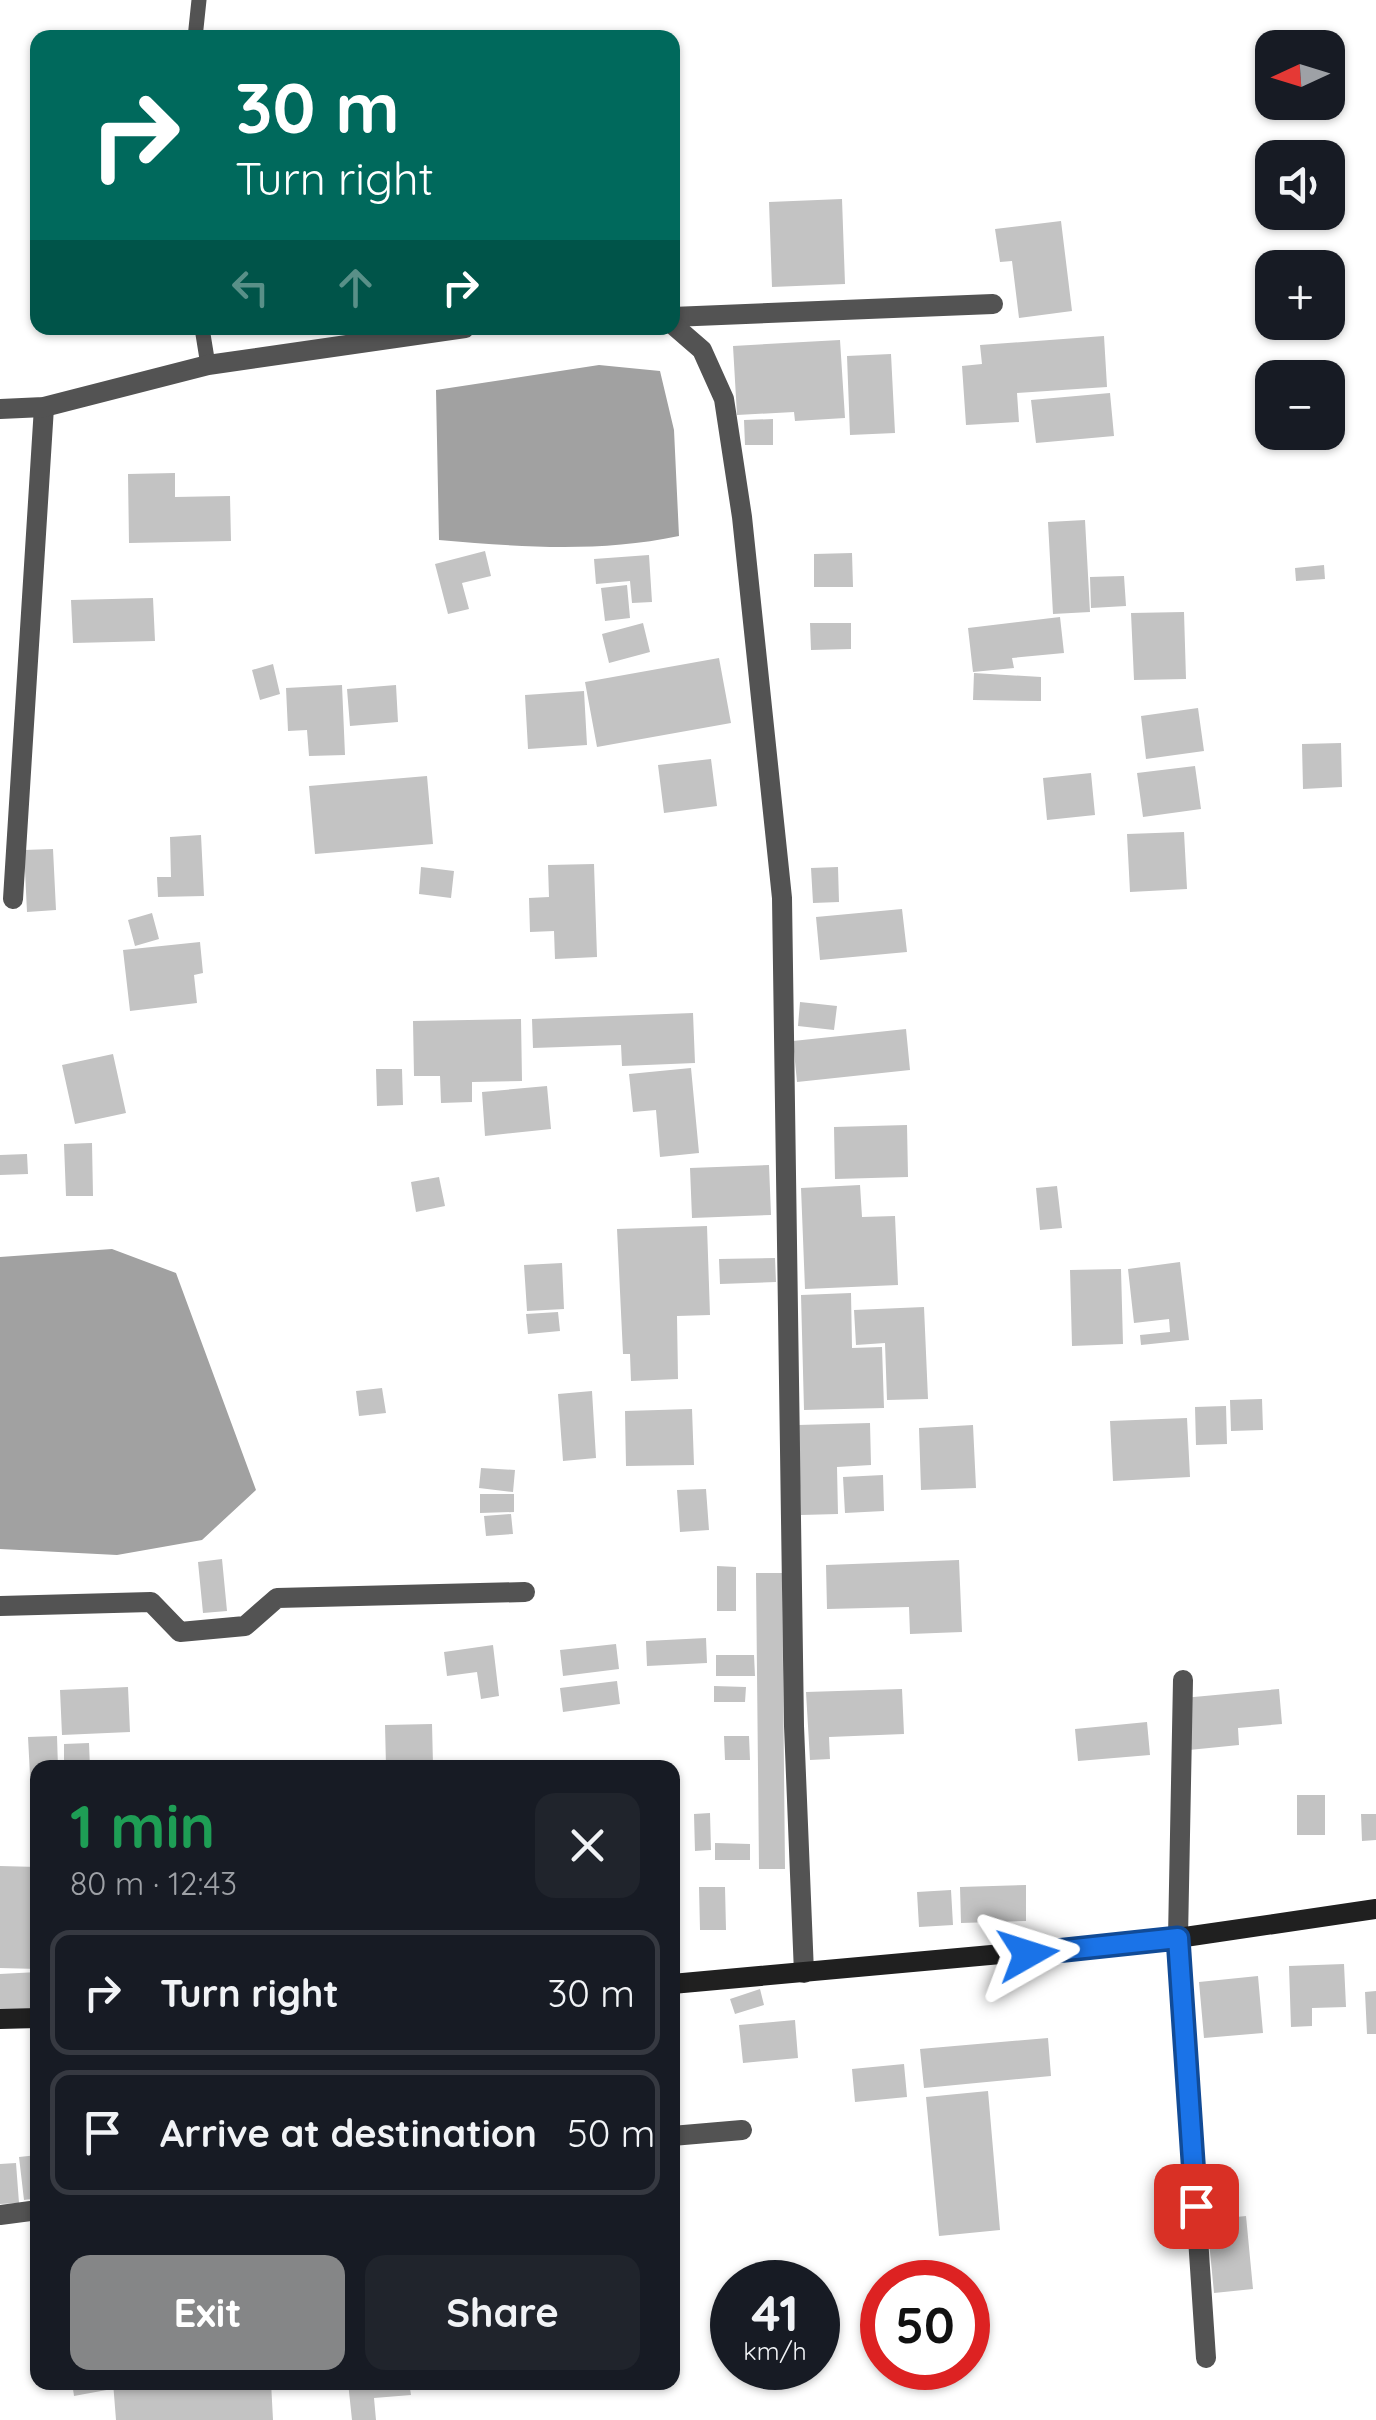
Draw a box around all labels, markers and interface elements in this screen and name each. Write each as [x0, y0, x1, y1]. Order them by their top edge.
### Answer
north arrow [1255, 30, 1345, 120]
map controls [1255, 30, 1345, 450]
text: 30 m [235, 63, 400, 151]
icon: right [70, 70, 200, 200]
button: sound [1255, 140, 1345, 230]
text: Turn right [235, 150, 434, 206]
button: + [1255, 250, 1345, 340]
icon: left [223, 260, 278, 315]
icon: ahead [328, 260, 383, 315]
icon: right [433, 260, 488, 315]
button: − [1255, 360, 1345, 450]
text: 1 min [70, 1788, 215, 1863]
button: close [535, 1793, 640, 1898]
text: 80 m · 12:43 [70, 1863, 237, 1903]
position arrow [976, 1902, 1080, 2006]
icon: right [75, 1965, 130, 2020]
text: Turn right [160, 1969, 339, 2017]
text: 30 m [547, 1969, 635, 2017]
icon: arrive [75, 2105, 130, 2160]
text: Arrive at destination [160, 2109, 537, 2157]
text: 50 m [567, 2109, 655, 2157]
pin [1154, 2164, 1239, 2249]
icon: arrive [1169, 2179, 1224, 2234]
button: Exit [70, 2255, 345, 2370]
button: Share [365, 2255, 640, 2370]
speed limit sign: 50 [860, 2260, 990, 2390]
text: 41 [751, 2281, 799, 2344]
text: km/h [743, 2335, 807, 2366]

